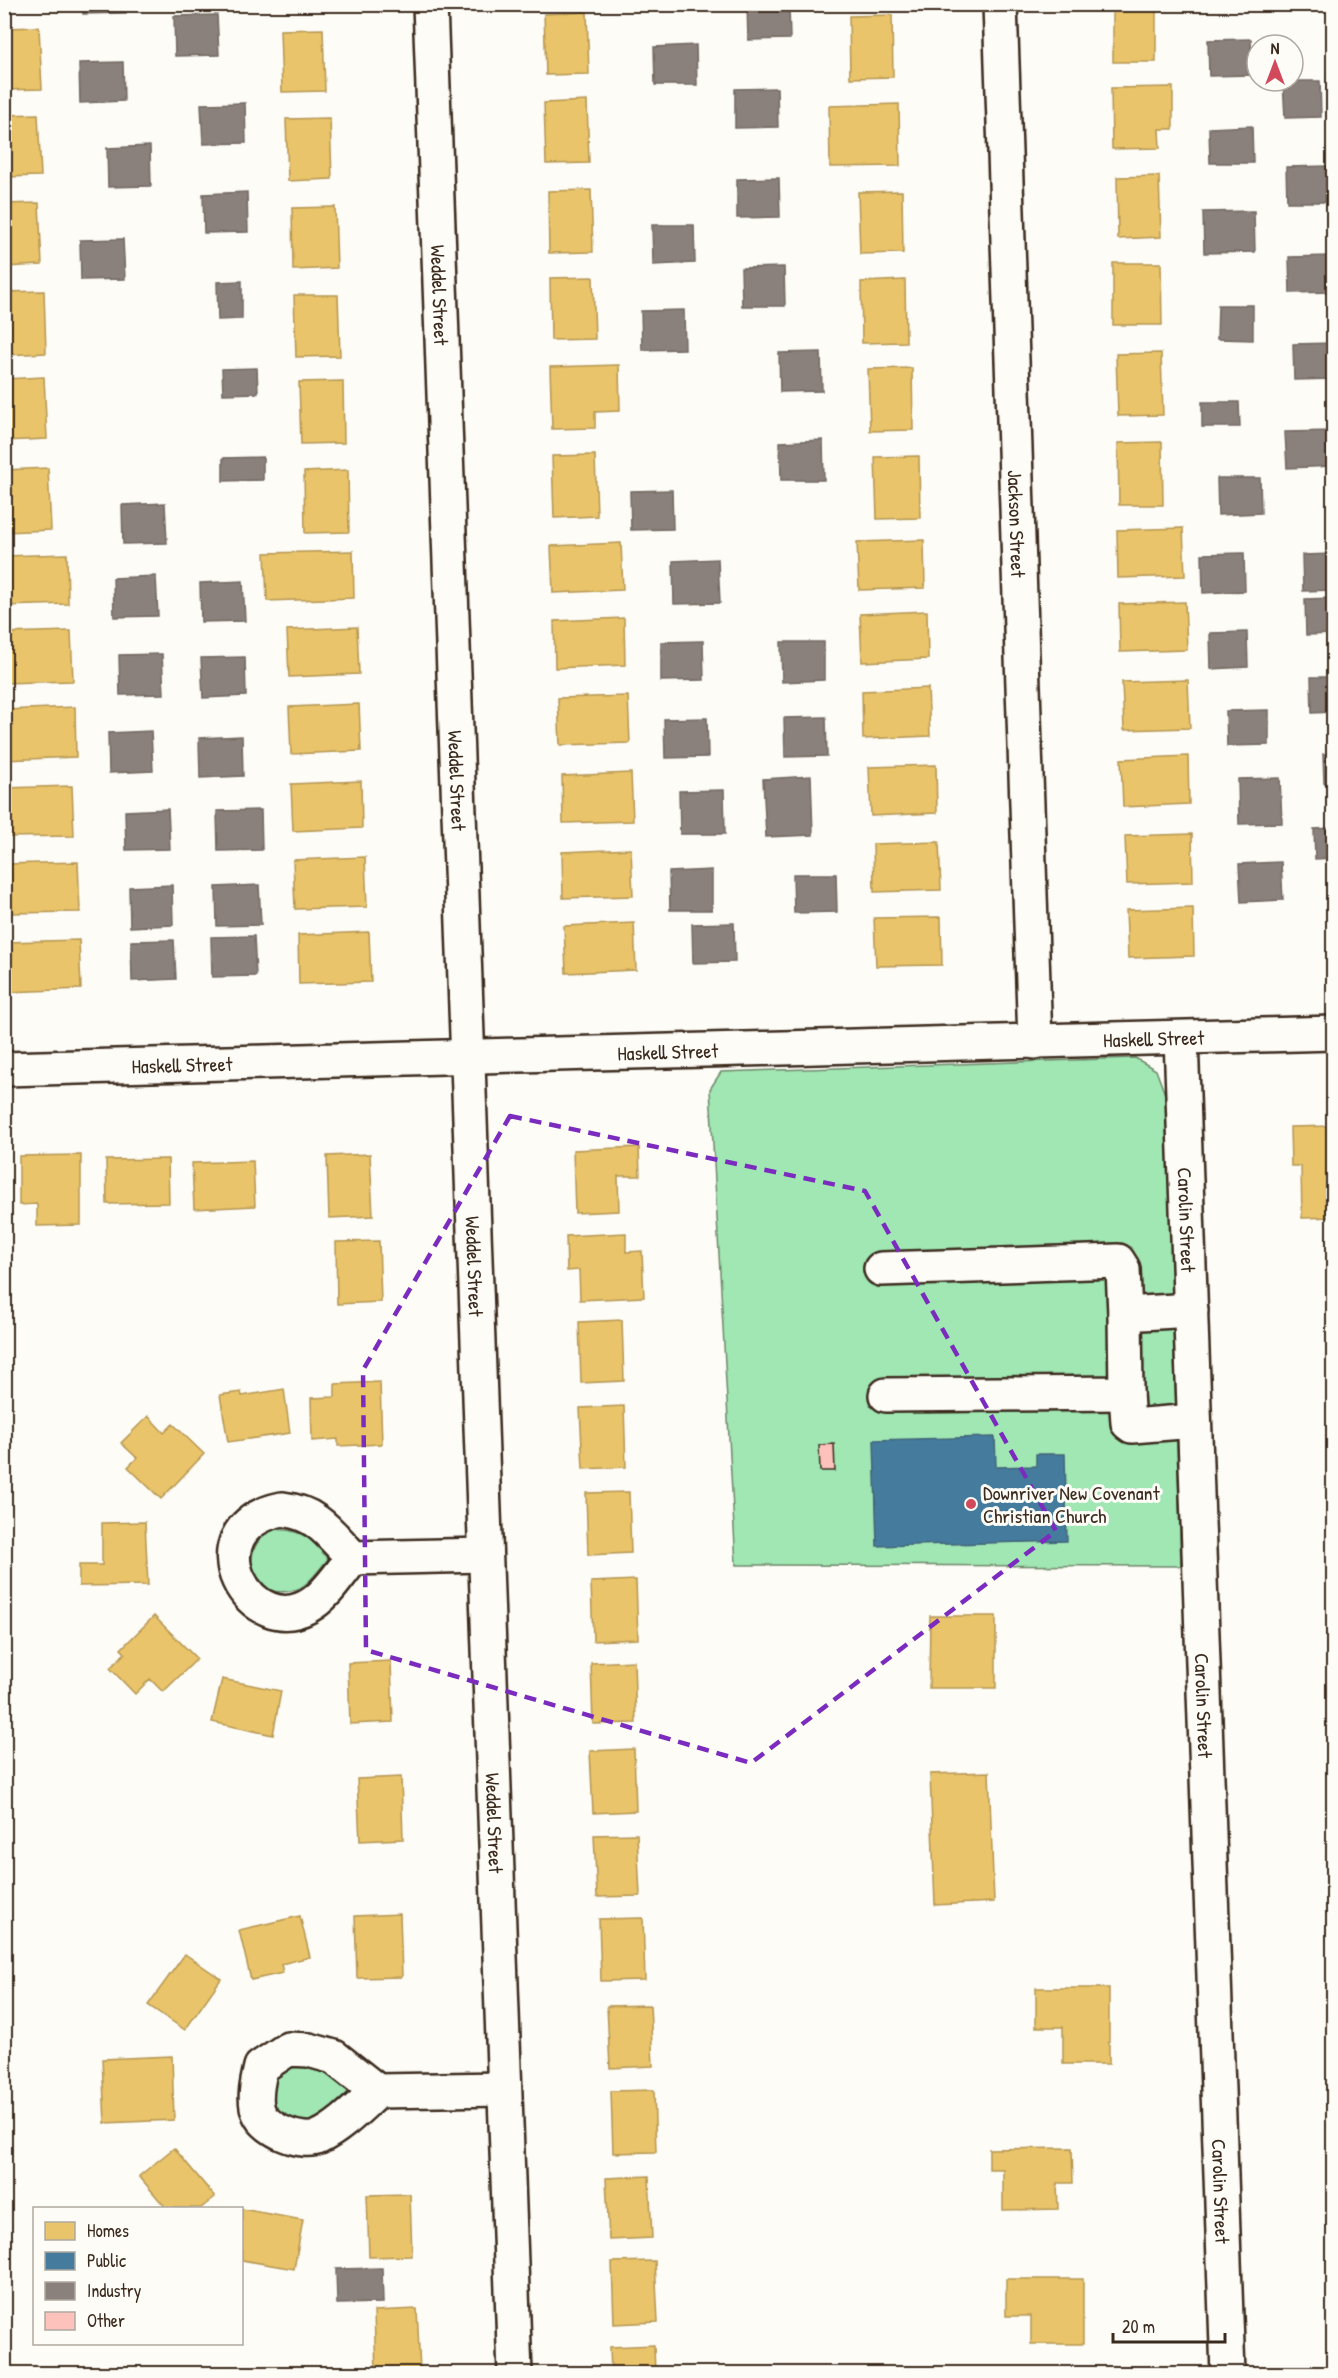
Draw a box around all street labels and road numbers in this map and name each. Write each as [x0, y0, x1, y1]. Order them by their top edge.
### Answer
street label: Weddel Street [425, 244, 456, 347]
street label: Jackson Street [1002, 470, 1033, 579]
street label: Weddel Street [443, 730, 473, 832]
street label: Haskell Street [1103, 1023, 1206, 1053]
street label: Haskell Street [617, 1036, 720, 1066]
street label: Haskell Street [131, 1049, 234, 1079]
street label: Carolin Street [1172, 1167, 1203, 1274]
street label: Weddel Street [460, 1216, 491, 1318]
street label: Carolin Street [1189, 1653, 1220, 1759]
street label: Weddel Street [480, 1772, 511, 1875]
street label: Carolin Street [1206, 2139, 1237, 2245]

